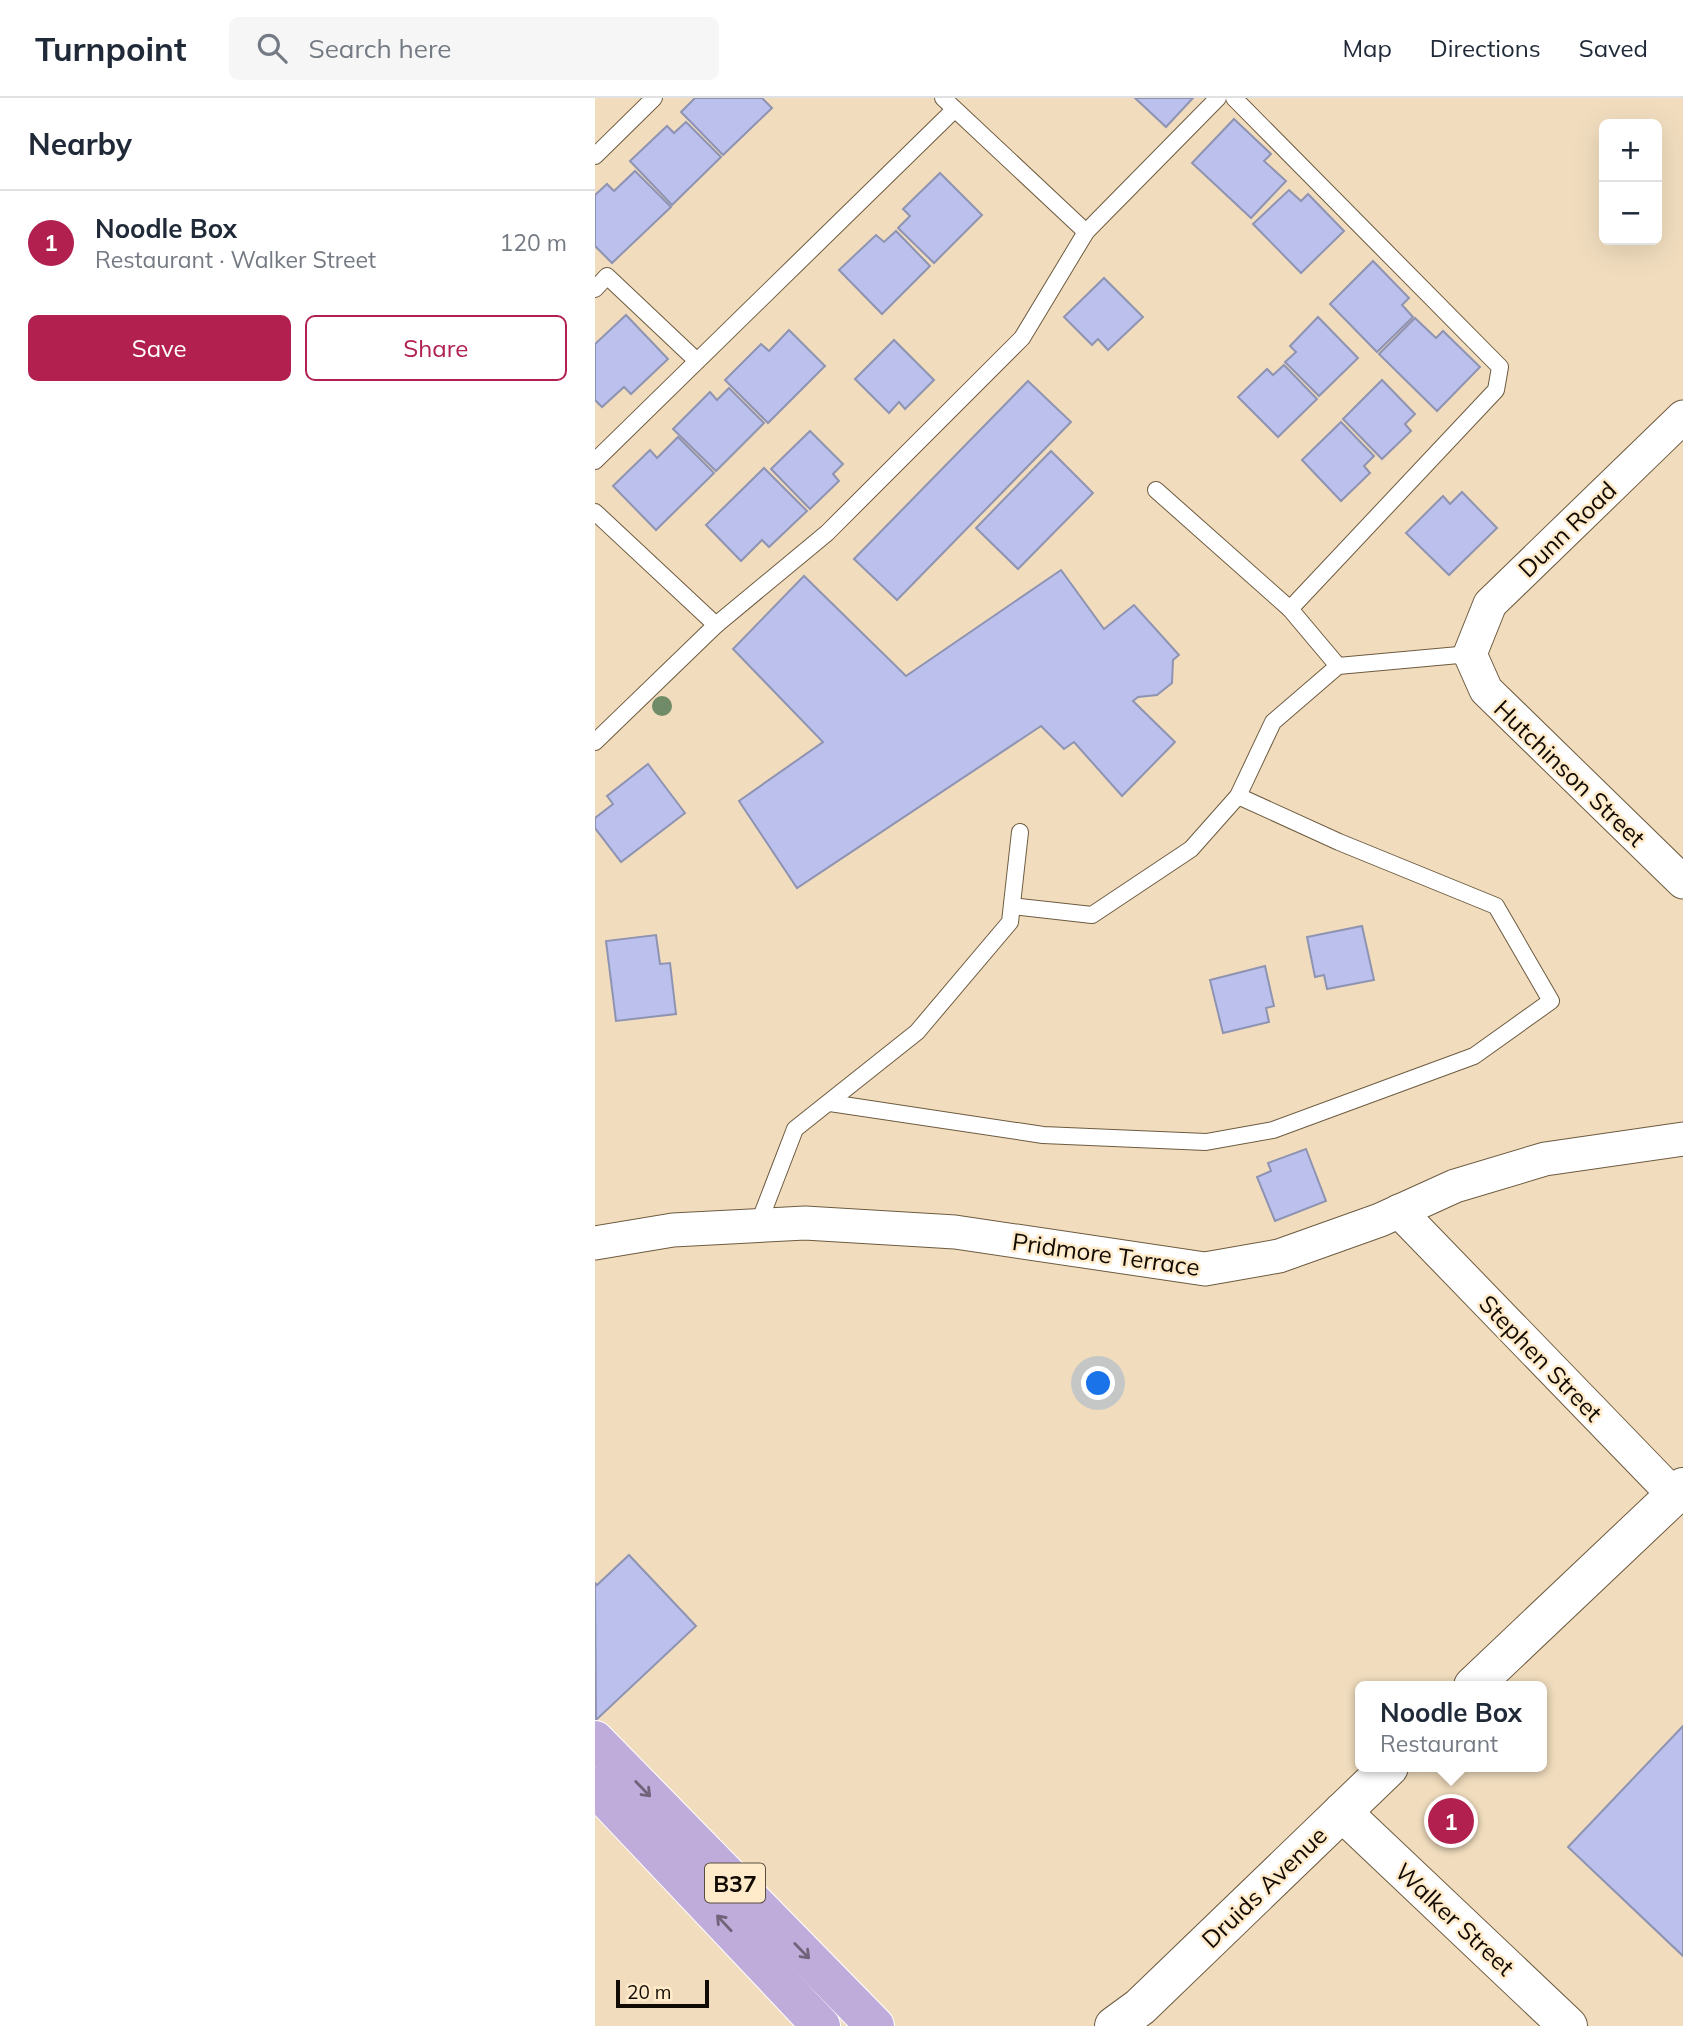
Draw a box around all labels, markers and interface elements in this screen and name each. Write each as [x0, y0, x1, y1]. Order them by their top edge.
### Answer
search box [229, 17, 719, 80]
text: Turnpoint [35, 28, 187, 69]
icon: search [253, 29, 291, 67]
text: Search here [309, 32, 451, 65]
text: Map [1342, 33, 1392, 63]
text: Directions [1430, 33, 1541, 63]
text: Saved [1579, 33, 1648, 63]
map controls [1599, 119, 1662, 245]
button: + [1599, 119, 1662, 182]
text: Nearby [28, 125, 132, 163]
button: − [1599, 182, 1662, 245]
text: Noodle Box [95, 212, 237, 245]
text: 1 [44, 228, 58, 257]
text: 120 m [499, 228, 567, 257]
text: Restaurant · Walker Street [95, 245, 376, 274]
button: Save [28, 315, 291, 381]
button: Share [305, 315, 567, 381]
street label: Dunn Road [1512, 475, 1622, 583]
street label: Hutchinson Street [1488, 693, 1652, 853]
street label: Pridmore Terrace [1010, 1226, 1202, 1282]
street label: Stephen Street [1473, 1288, 1609, 1428]
your location [1081, 1366, 1115, 1400]
popup [1355, 1681, 1547, 1772]
text: Noodle Box [1380, 1696, 1522, 1729]
text: Restaurant [1380, 1729, 1498, 1758]
one-way arrow [634, 1780, 651, 1797]
pin: 1 [1428, 1795, 1474, 1847]
street label: Druids Avenue [1195, 1820, 1333, 1954]
street label: Walker Street [1389, 1856, 1521, 1982]
road number: B37 [705, 1864, 765, 1902]
one-way arrow [715, 1915, 732, 1932]
one-way arrow [793, 1943, 810, 1960]
scale bar [616, 1977, 709, 2009]
text: 20 m [627, 1980, 671, 2004]

